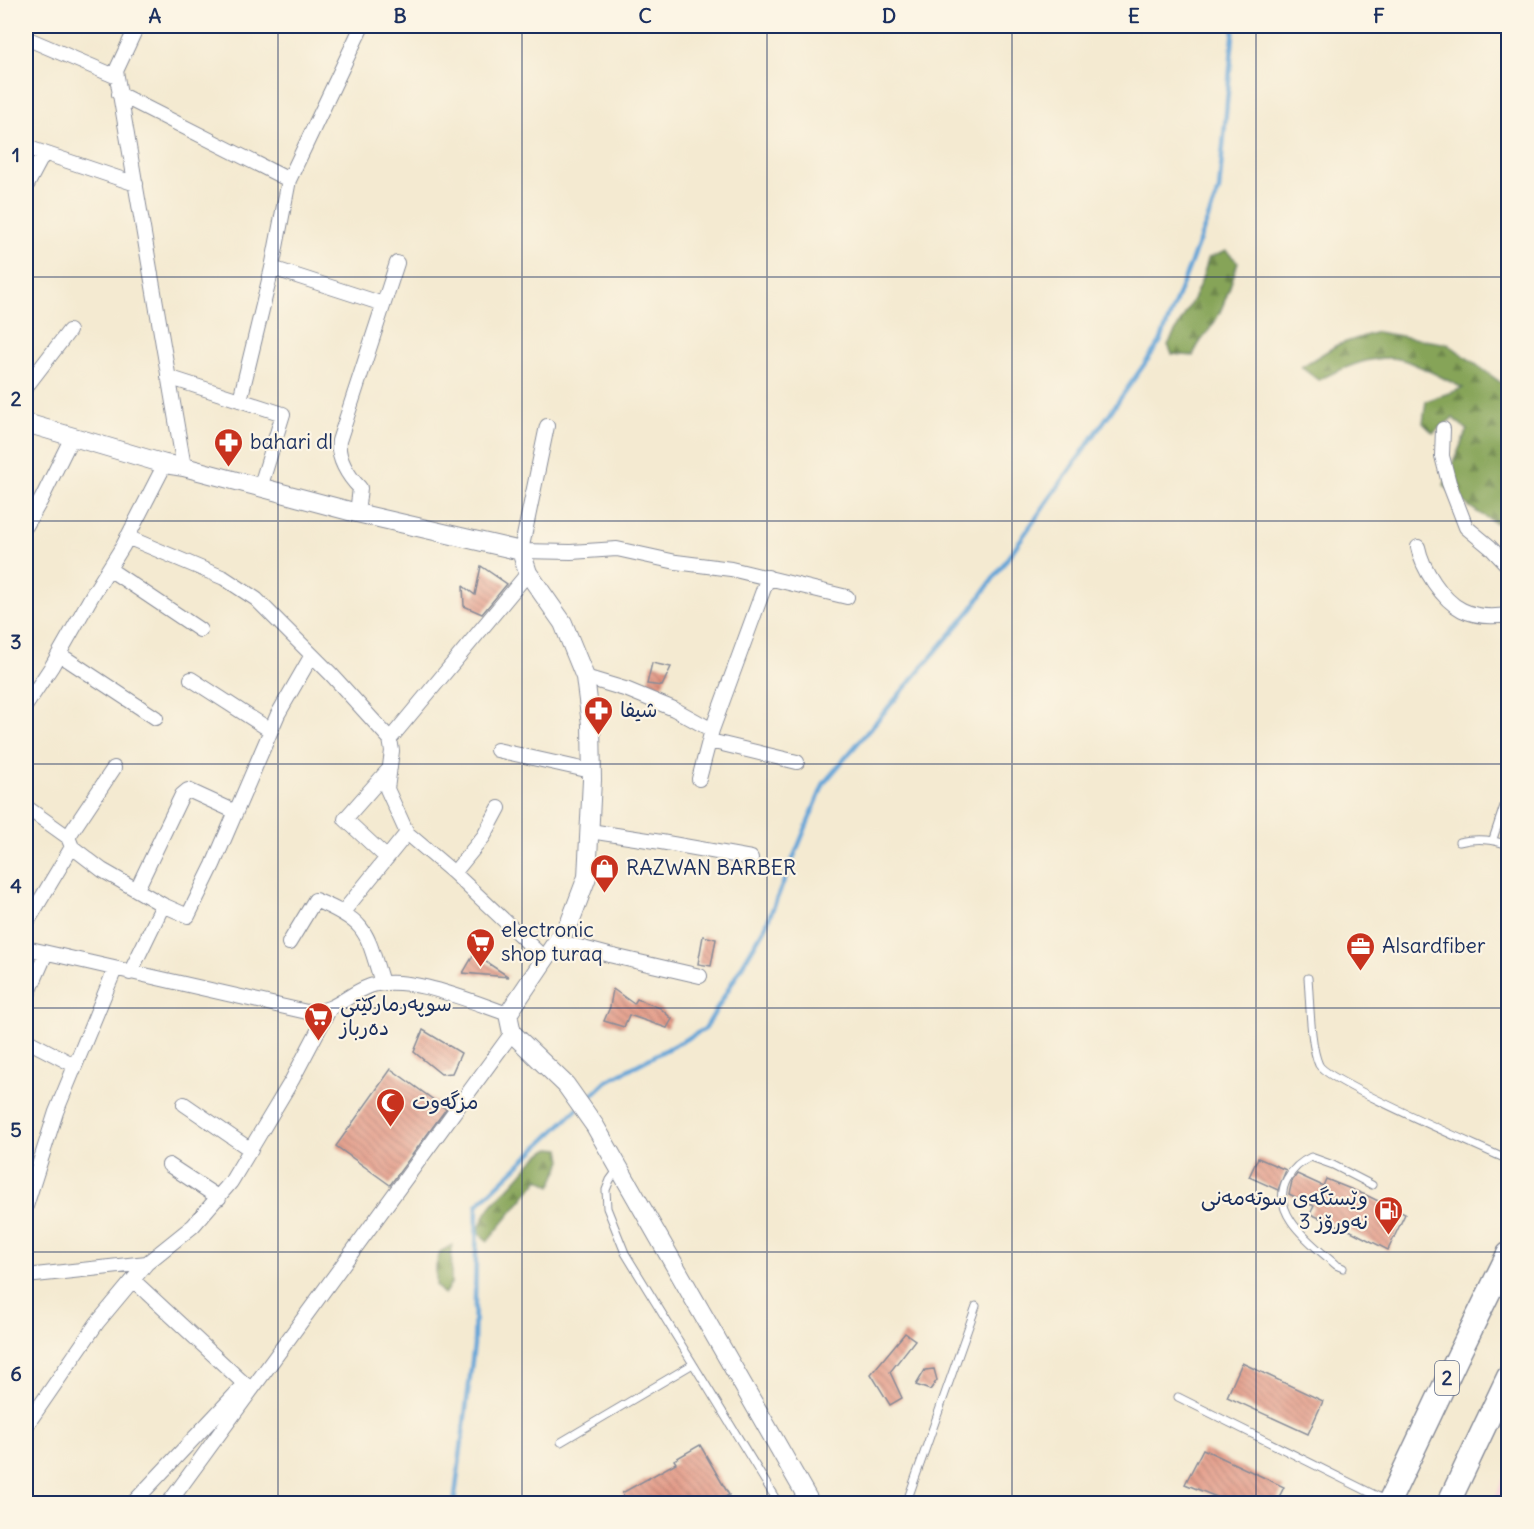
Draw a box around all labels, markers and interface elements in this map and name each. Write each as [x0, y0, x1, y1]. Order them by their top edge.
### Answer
text: A [149, 3, 162, 28]
text: B [393, 3, 407, 28]
text: C [638, 3, 652, 28]
text: D [882, 3, 896, 28]
text: E [1128, 3, 1140, 28]
text: F [1373, 3, 1385, 28]
text: 1 [12, 142, 20, 167]
text: 2 [11, 386, 22, 411]
pharmacy icon: bahari dl [213, 426, 245, 468]
place label: bahari dl [250, 428, 333, 455]
text: 3 [10, 629, 22, 654]
pharmacy icon: شیفا [583, 694, 615, 736]
place label: شیفا [620, 696, 657, 723]
shop icon: RAZWAN BARBER [589, 852, 621, 894]
place label: RAZWAN BARBER [626, 854, 796, 881]
text: 4 [10, 873, 22, 898]
place label: electronic shop turaq [501, 916, 603, 967]
supermarket icon: electronic shop turaq [464, 926, 496, 968]
office icon: Alsardfiber [1345, 930, 1377, 972]
place label: Alsardfiber [1382, 932, 1486, 959]
place label: سوپەرمارکێتی دەرباز [338, 990, 452, 1041]
supermarket icon: سوپەرمارکێتی دەرباز [303, 1000, 335, 1042]
mosque icon: مزگه‌وت [375, 1086, 407, 1128]
place label: مزگه‌وت [412, 1088, 478, 1115]
text: 5 [10, 1117, 22, 1142]
place label: وێستگەی سوتەمەنی نەورۆز 3 [1201, 1184, 1368, 1235]
fuel station icon: وێستگەی سوتەمەنی نەورۆز 3 [1373, 1194, 1405, 1236]
text: 6 [10, 1361, 22, 1386]
road number: 2 [1435, 1361, 1459, 1395]

